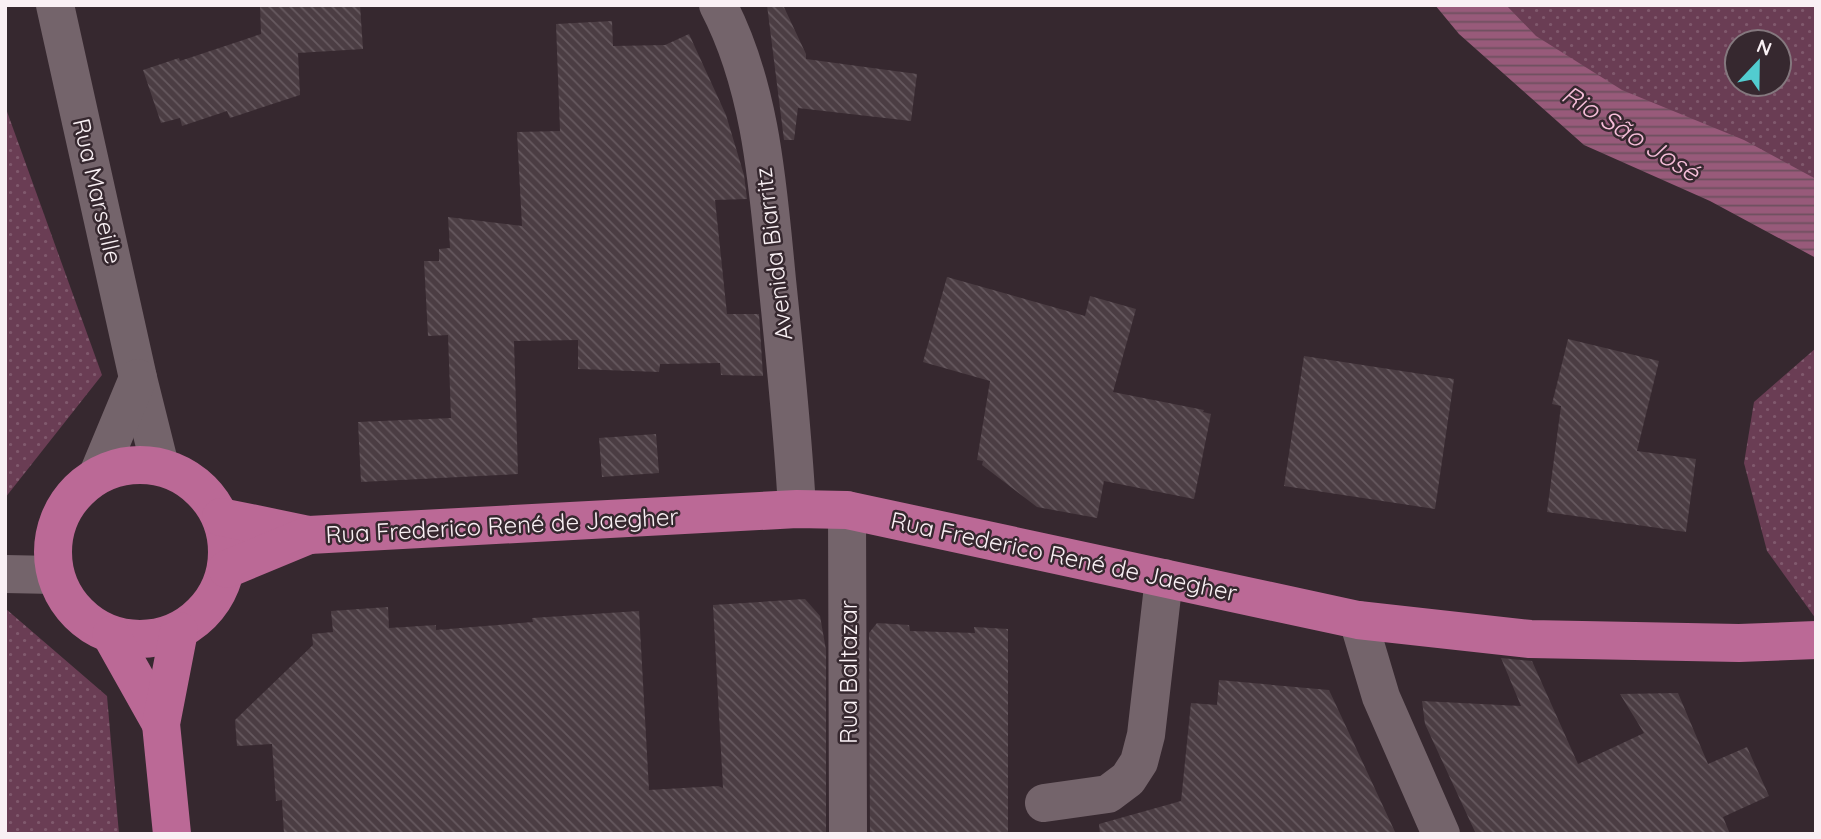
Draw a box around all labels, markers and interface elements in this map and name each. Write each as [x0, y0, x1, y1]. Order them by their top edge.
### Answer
north arrow [1723, 28, 1793, 98]
text: N [1753, 33, 1775, 61]
water label: Rio São José [1556, 78, 1707, 189]
street label: Rua Marseille [67, 115, 129, 267]
street label: Avenida Biarritz [747, 166, 799, 342]
street label: Rua Frederico René de Jaegher [325, 501, 679, 549]
street label: Rua Frederico René de Jaegher [888, 505, 1240, 607]
street label: Rua Baltazar [833, 600, 863, 744]

